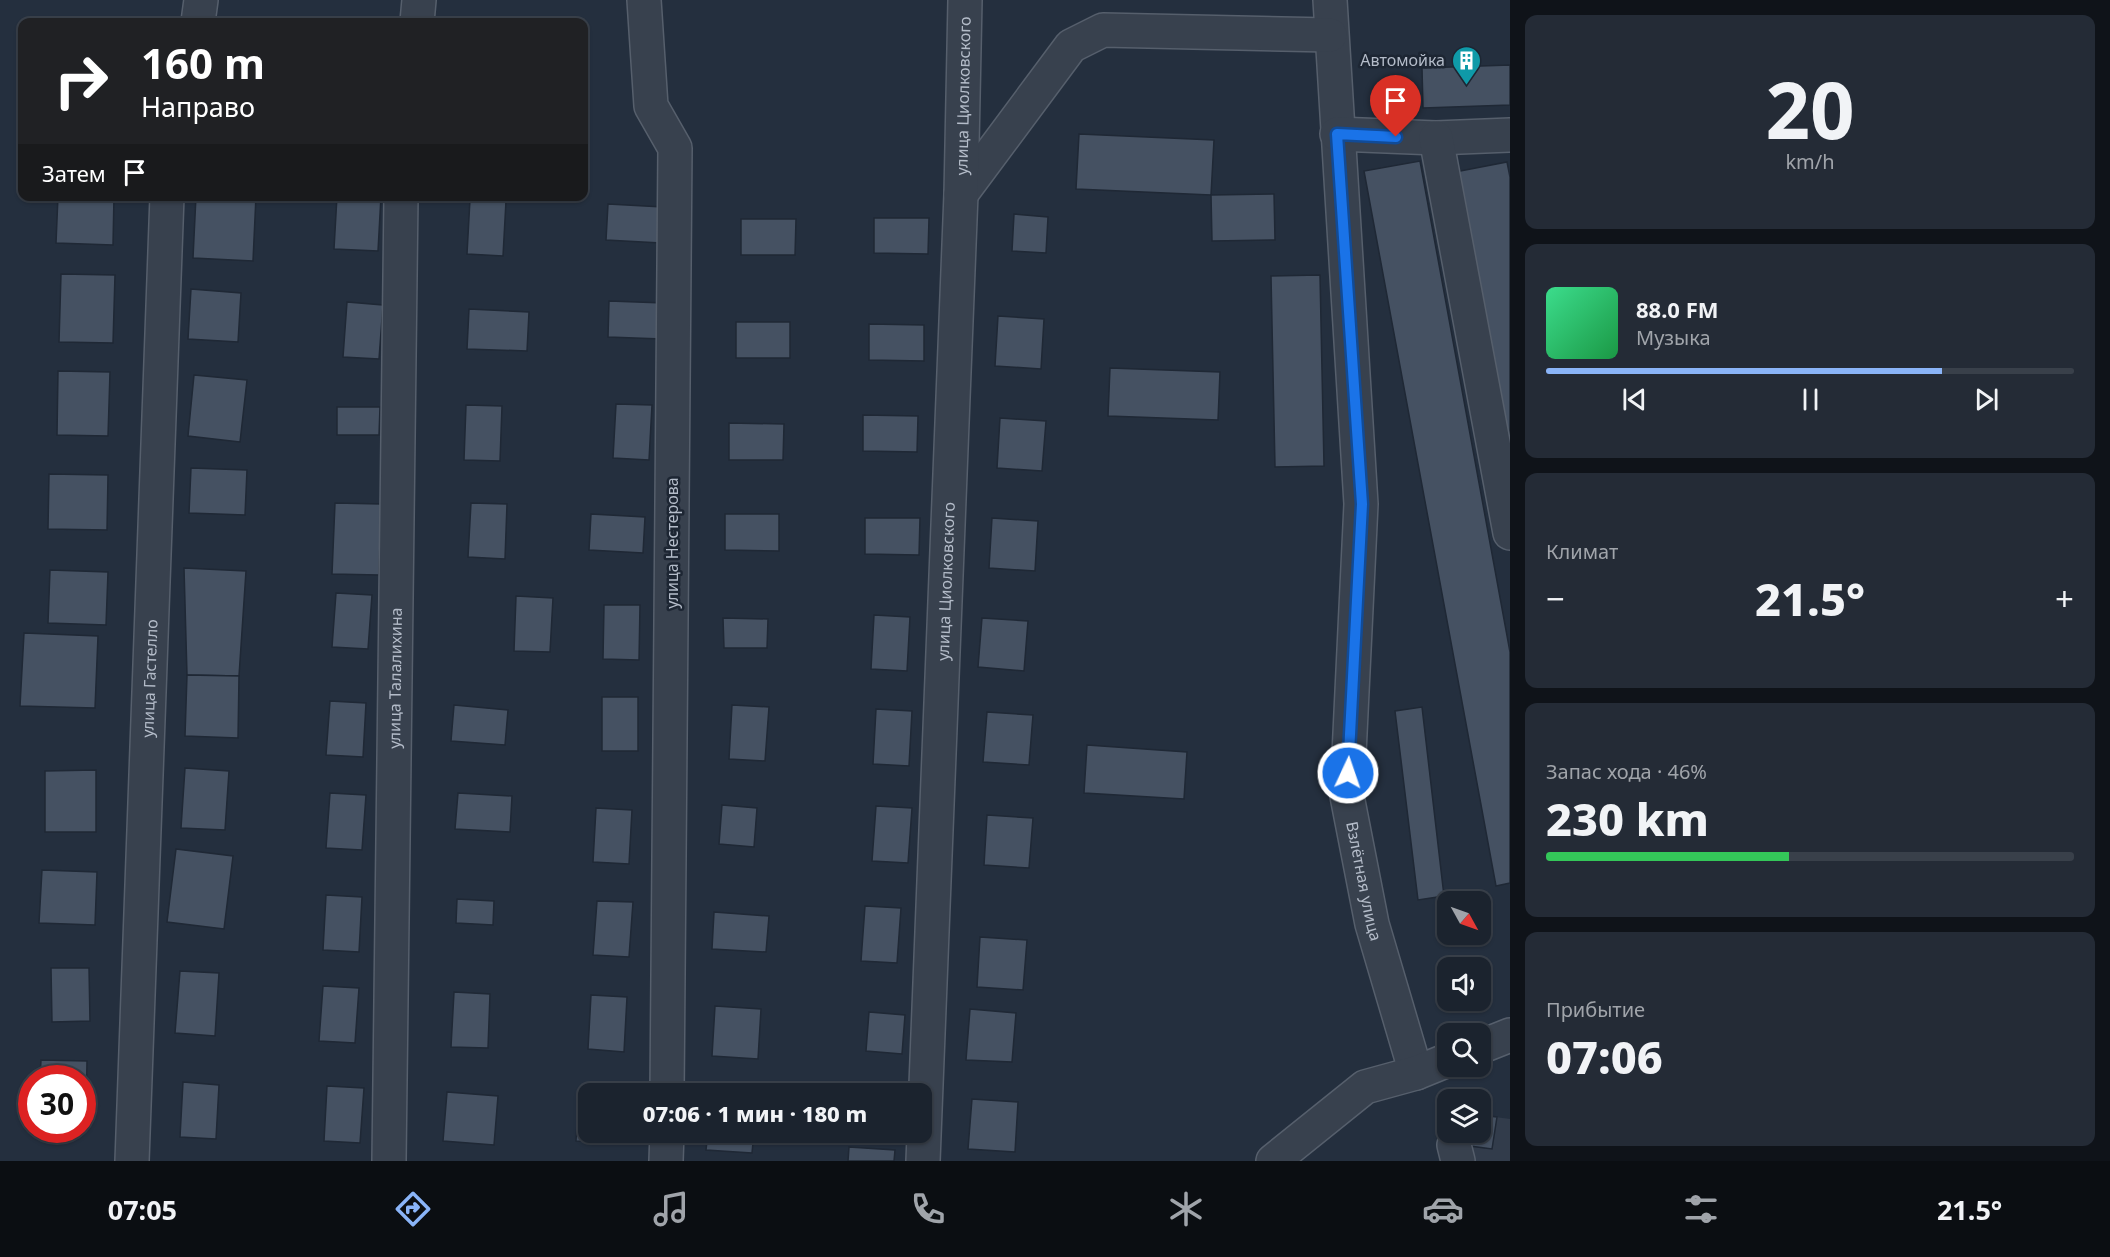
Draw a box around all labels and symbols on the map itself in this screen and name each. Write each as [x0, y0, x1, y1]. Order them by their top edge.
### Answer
street label: улица Циолковского [950, 16, 976, 175]
building icon: Автомойка [1450, 44, 1482, 86]
place label: Автомойка [1360, 49, 1445, 71]
pin [1370, 75, 1421, 137]
street label: улица Нестерова [661, 477, 683, 609]
street label: улица Циолковского [932, 502, 960, 661]
street label: улица Талалихина [383, 607, 407, 749]
street label: улица Гастелло [136, 619, 163, 738]
position arrow [1316, 741, 1380, 805]
street label: Взлётная улица [1341, 819, 1387, 943]
north arrow [1437, 891, 1491, 945]
speed limit sign: 30 [18, 1065, 96, 1143]

